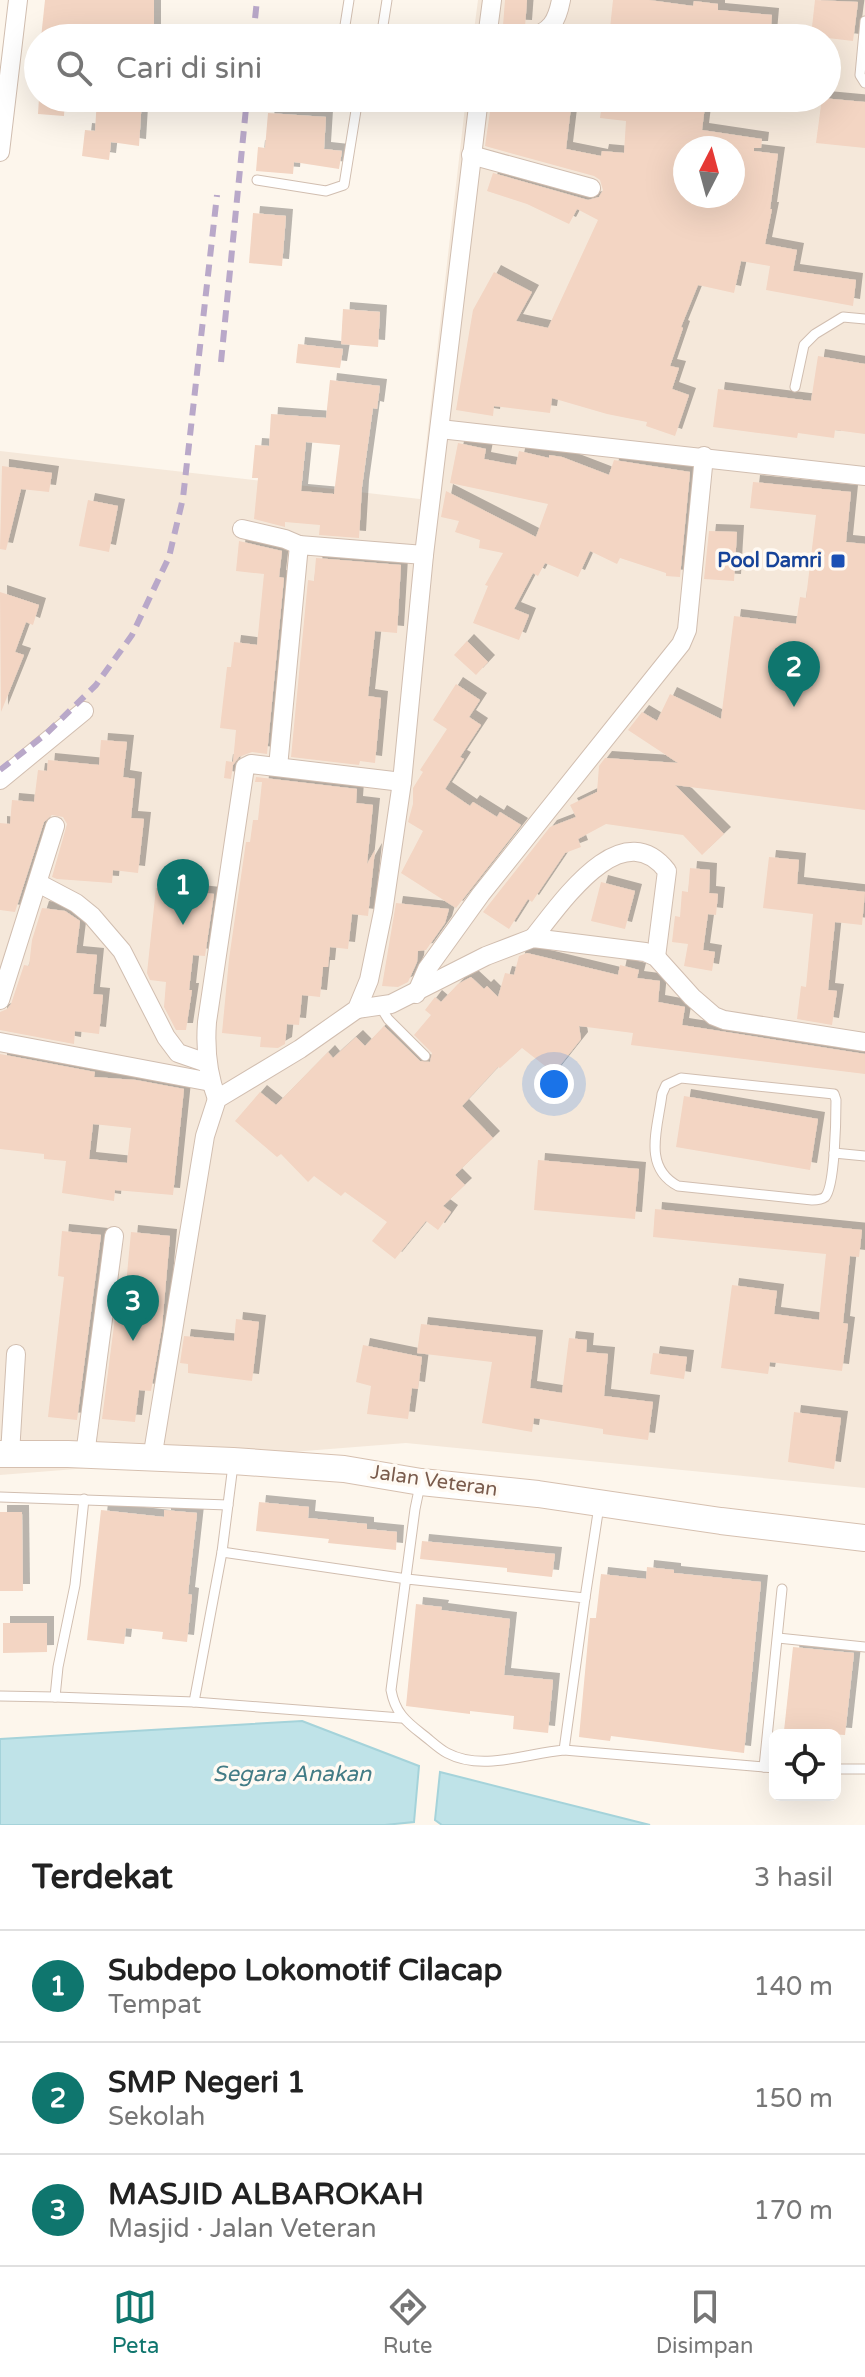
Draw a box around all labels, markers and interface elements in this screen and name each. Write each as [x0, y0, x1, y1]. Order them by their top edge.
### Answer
search box [24, 24, 841, 112]
icon: search [52, 46, 96, 90]
text: Cari di sini [116, 50, 262, 87]
north arrow [673, 136, 745, 208]
place label: Pool Damri [717, 549, 822, 573]
marker: Pool Damri [829, 552, 847, 570]
pin: 2 [768, 641, 820, 707]
pin: 1 [157, 859, 209, 925]
your location [534, 1064, 574, 1104]
pin: 3 [107, 1275, 159, 1341]
street label: Jalan Veteran [369, 1460, 499, 1502]
map controls [769, 1729, 841, 1801]
button: locate [769, 1729, 841, 1801]
water label: Segara Anakan [213, 1761, 372, 1787]
text: Terdekat [32, 1857, 173, 1898]
text: 3 hasil [754, 1862, 833, 1893]
text: Subdepo Lokomotif Cilacap [108, 1952, 502, 1989]
text: 1 [50, 1971, 66, 2002]
text: 140 m [753, 1971, 833, 2002]
text: Tempat [108, 1989, 201, 2020]
text: SMP Negeri 1 [108, 2064, 306, 2101]
text: 2 [50, 2083, 66, 2114]
text: 150 m [753, 2083, 833, 2114]
text: Sekolah [108, 2101, 205, 2132]
text: MASJID ALBAROKAH [108, 2176, 424, 2213]
text: 3 [50, 2195, 66, 2226]
text: 170 m [753, 2195, 833, 2226]
text: Masjid · Jalan Veteran [108, 2213, 377, 2244]
tab: Peta [112, 2285, 159, 2359]
tab: Rute [383, 2285, 432, 2359]
tab: Disimpan [656, 2285, 753, 2359]

